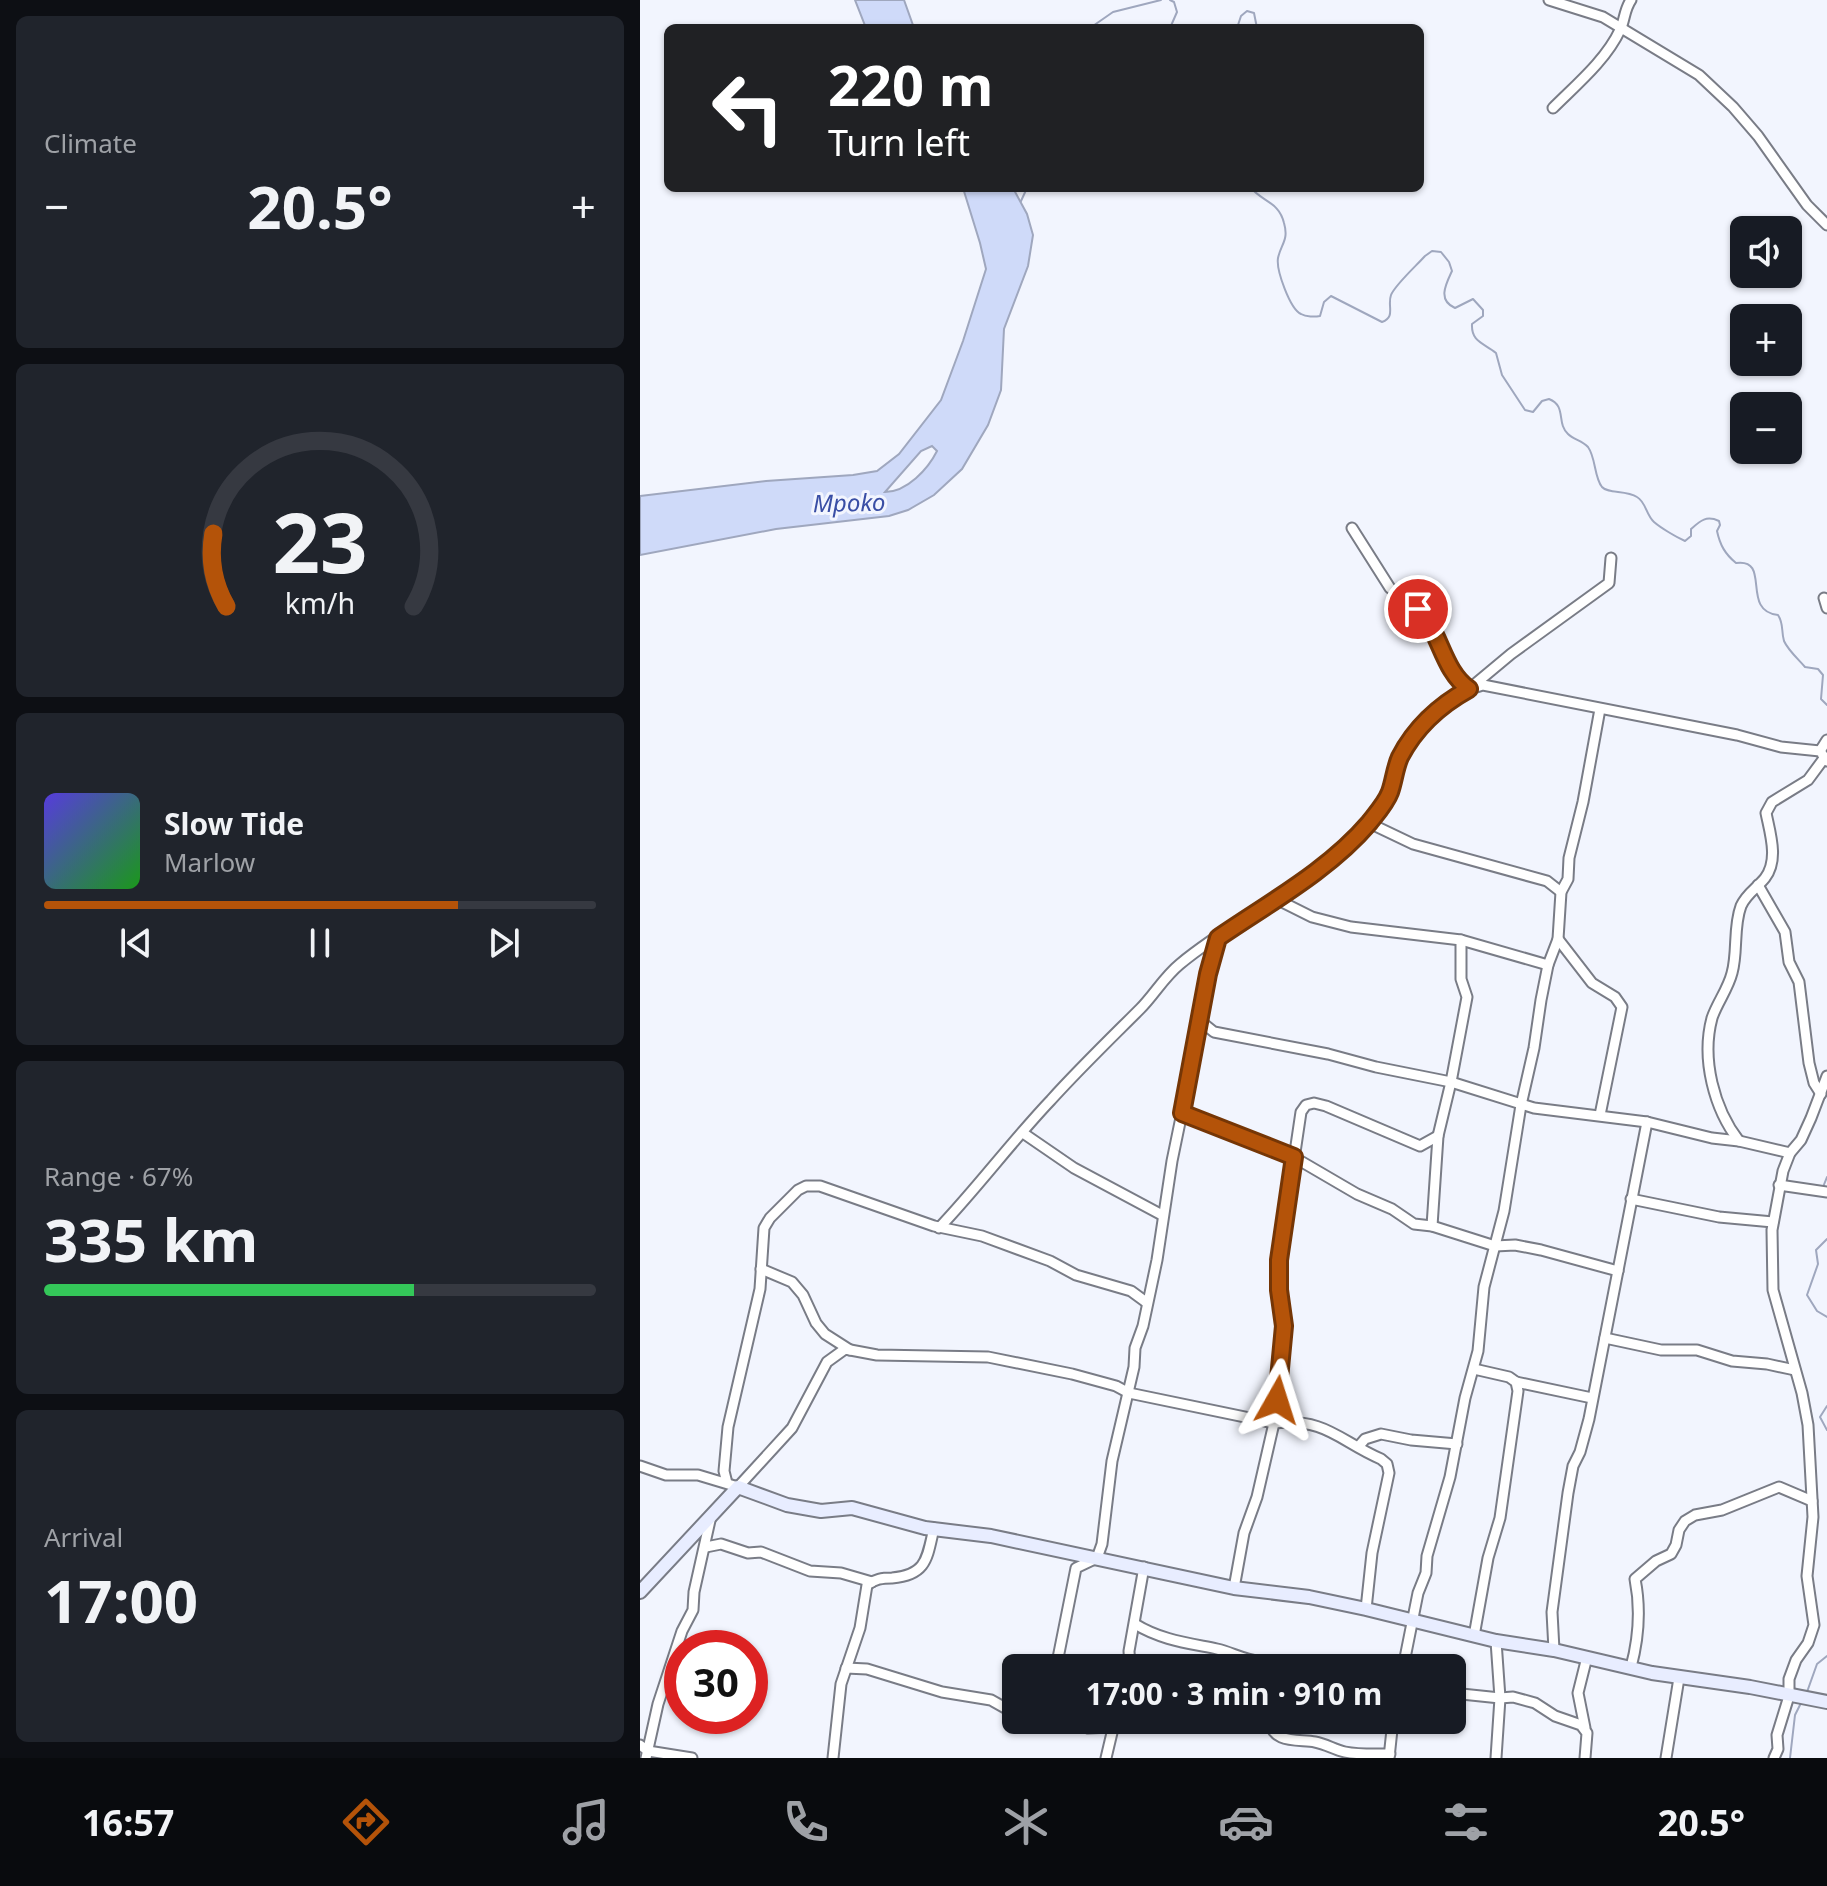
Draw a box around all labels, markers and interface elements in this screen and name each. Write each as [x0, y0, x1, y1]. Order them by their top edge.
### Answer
text: 220 m [828, 46, 993, 122]
icon: left [696, 56, 800, 160]
text: Turn left [828, 118, 970, 167]
text: Climate [44, 125, 137, 161]
text: 20.5° [247, 165, 393, 247]
text: − [44, 176, 69, 236]
text: + [571, 176, 596, 236]
map controls [1730, 216, 1802, 464]
button: sound [1730, 216, 1802, 288]
button: + [1730, 304, 1802, 376]
button: − [1730, 392, 1802, 464]
text: 23 [272, 483, 368, 596]
water label: Mpoko [812, 485, 886, 519]
pin [1384, 575, 1452, 643]
text: km/h [285, 583, 355, 622]
icon: arrive [1396, 587, 1440, 631]
text: Slow Tide [164, 803, 304, 844]
text: Marlow [164, 844, 255, 880]
icon: previous [114, 921, 158, 965]
icon: pause [298, 921, 342, 965]
icon: next [482, 921, 526, 965]
text: Range · 67% [44, 1158, 193, 1194]
text: 335 km [44, 1198, 258, 1280]
position arrow [1235, 1358, 1319, 1442]
text: Arrival [44, 1519, 123, 1555]
text: 17:00 [44, 1559, 198, 1641]
speed limit sign: 30 [664, 1630, 768, 1734]
text: 17:00 · 3 min · 910 m [1086, 1673, 1382, 1714]
icon: directions [338, 1794, 394, 1850]
icon: music [558, 1794, 614, 1850]
icon: phone [778, 1794, 834, 1850]
icon: climate [998, 1794, 1054, 1850]
icon: car [1218, 1794, 1274, 1850]
icon: filters [1438, 1794, 1494, 1850]
text: 16:57 [82, 1798, 174, 1847]
text: 20.5° [1658, 1798, 1745, 1847]

